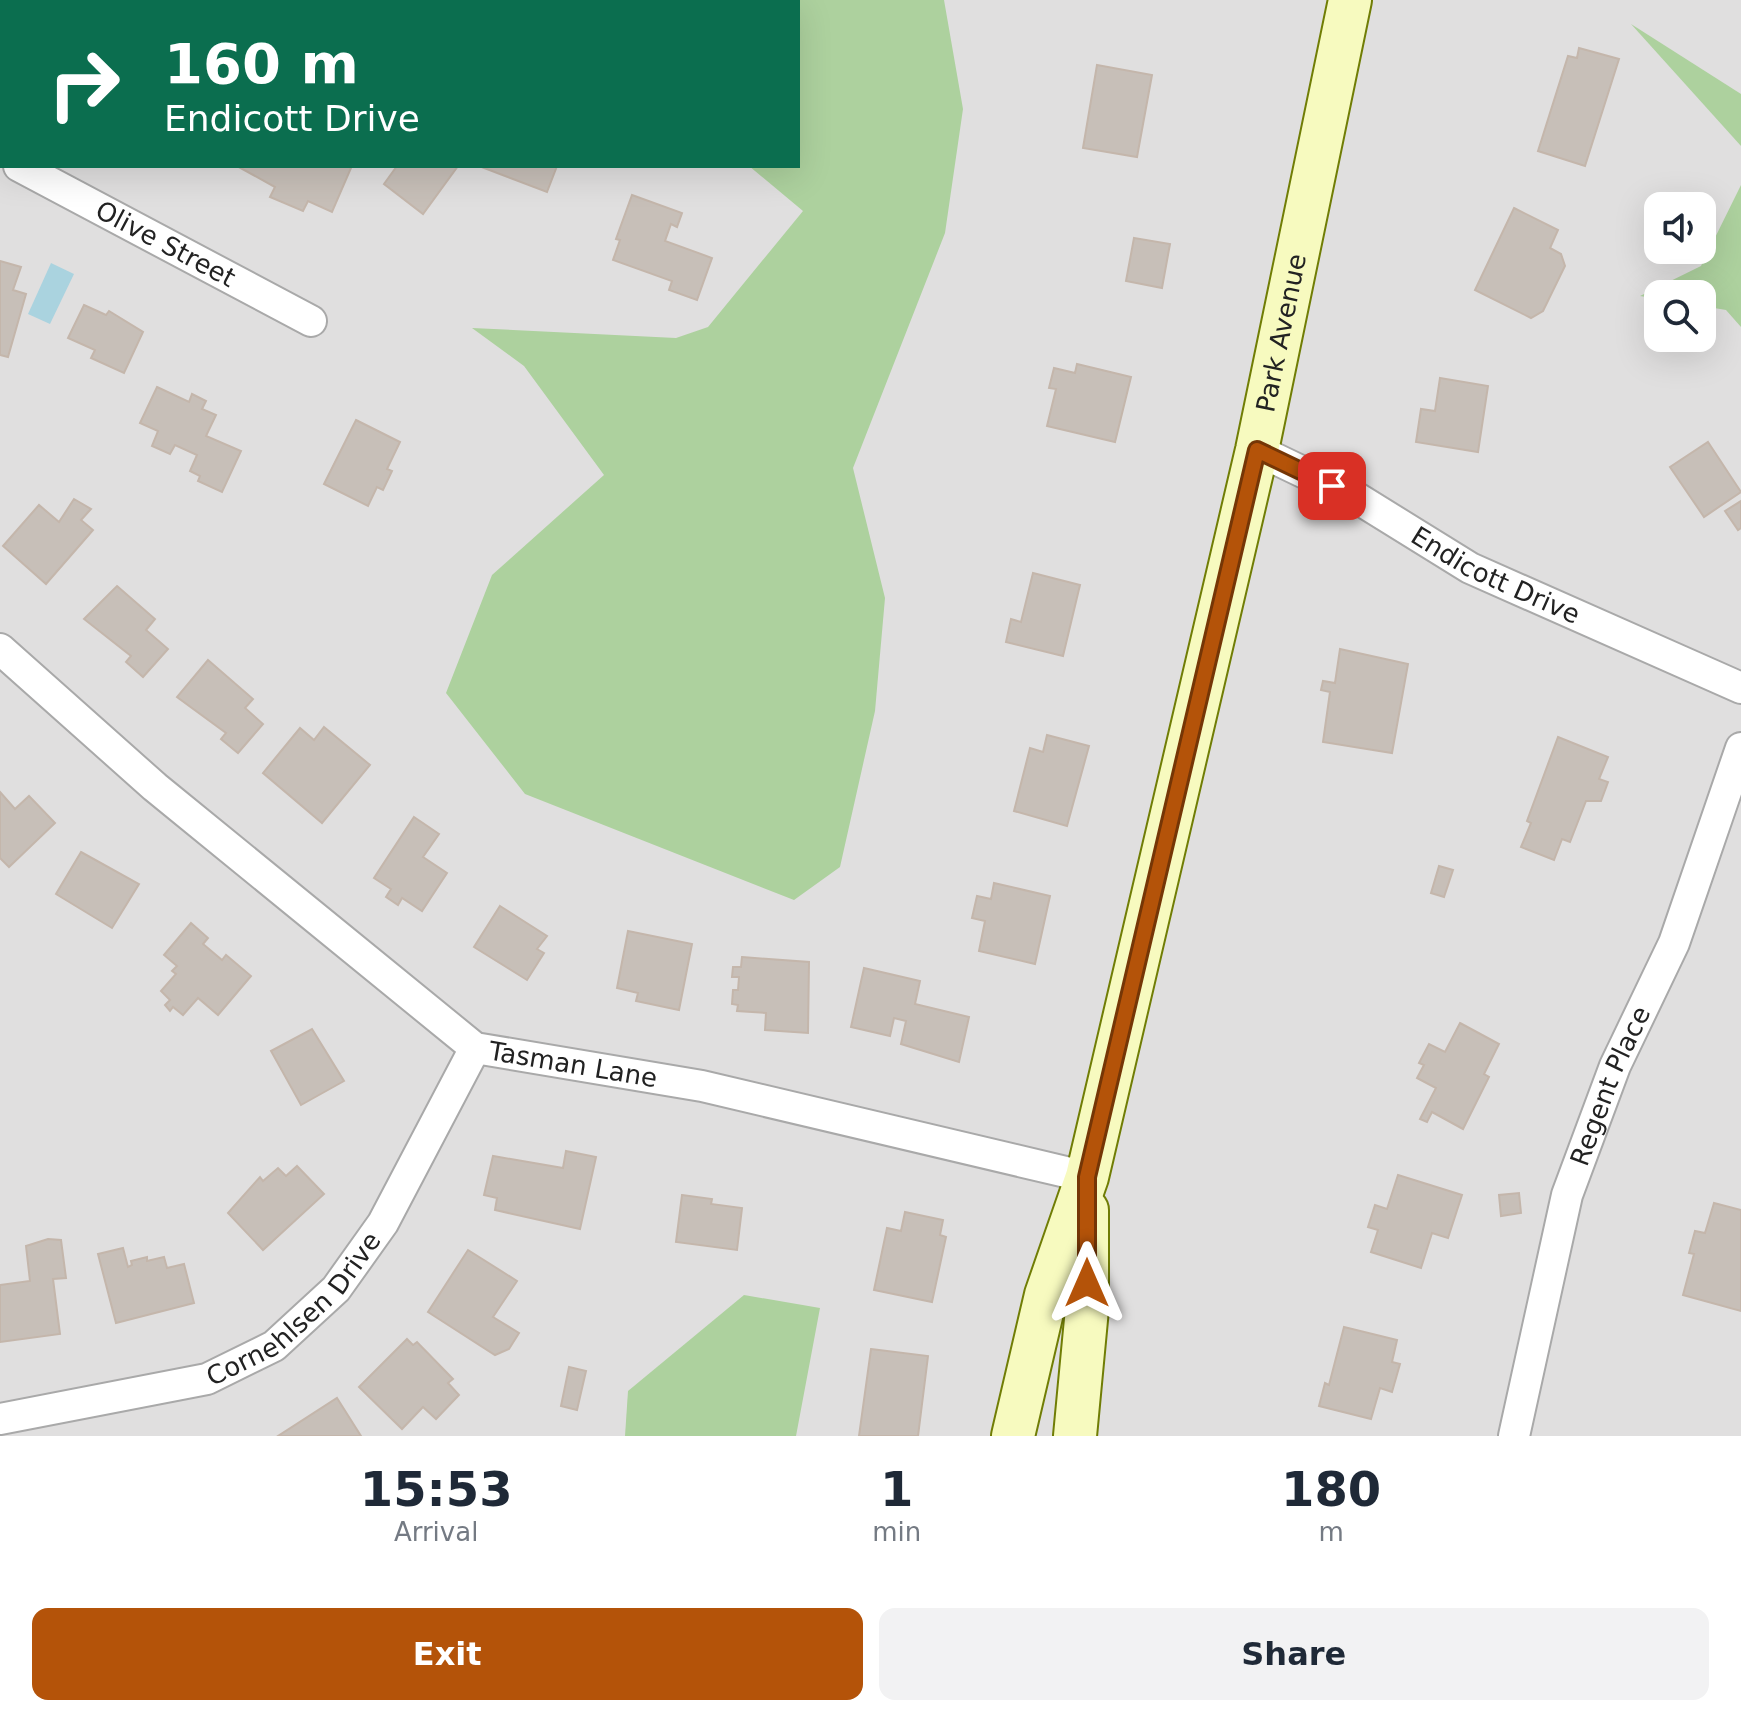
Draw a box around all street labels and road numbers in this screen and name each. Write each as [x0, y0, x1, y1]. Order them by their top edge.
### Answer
street label: Olive Street [91, 195, 241, 293]
street label: Park Avenue [1250, 251, 1312, 415]
street label: Endicott Drive [1406, 520, 1585, 630]
street label: Regent Place [1564, 1001, 1656, 1170]
street label: Tasman Lane [486, 1035, 659, 1093]
street label: Cornehlsen Drive [201, 1226, 387, 1392]

